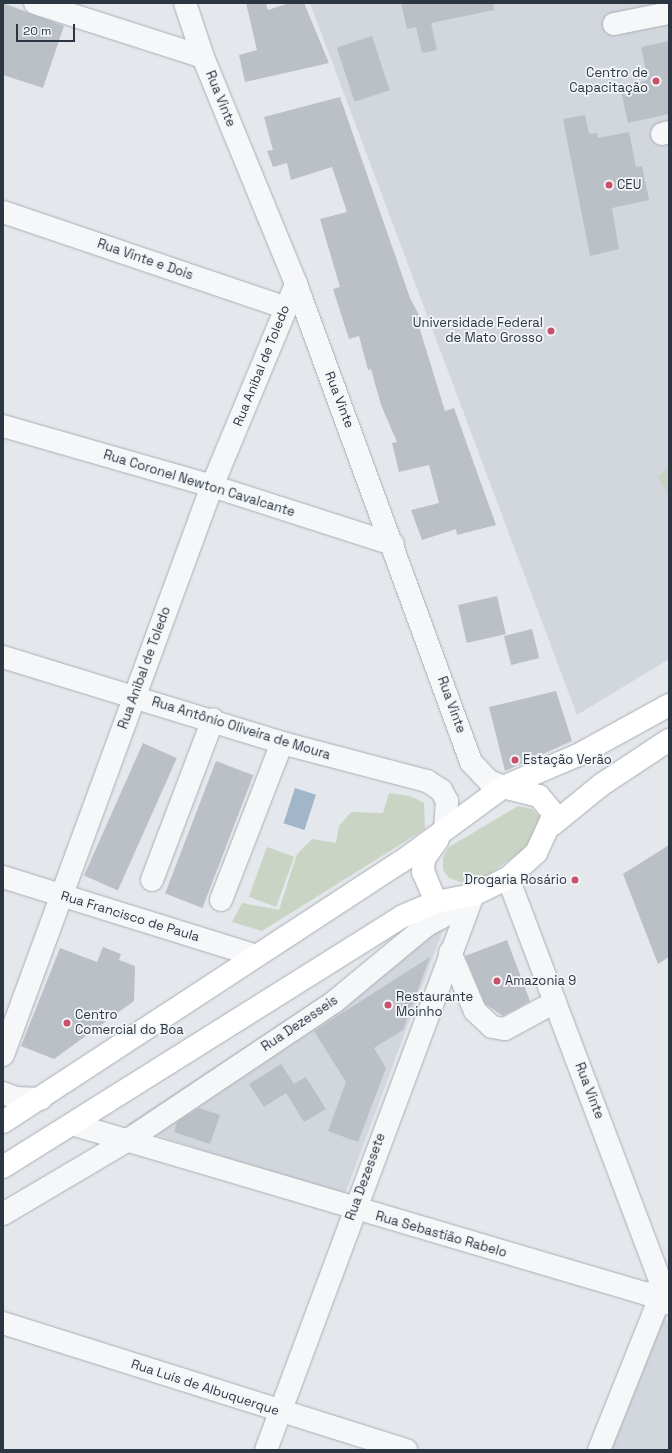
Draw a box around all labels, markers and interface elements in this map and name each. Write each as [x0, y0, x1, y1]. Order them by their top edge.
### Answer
scale bar [18, 16, 77, 42]
text: 20 m [23, 23, 51, 39]
place label: Centro de Capacitação [569, 66, 648, 97]
street label: Rua Vinte [202, 69, 238, 129]
marker: Centro de Capacitação [651, 76, 661, 86]
place label: CEU [617, 177, 641, 193]
marker: CEU [604, 180, 614, 190]
street label: Rua Vinte e Dois [95, 236, 195, 284]
street label: Rua Anibal de Toledo [230, 303, 294, 429]
place label: Universidade Federal de Mato Grosso [413, 316, 543, 347]
marker: Universidade Federal de Mato Grosso [546, 326, 556, 336]
street label: Rua Vinte [321, 369, 357, 431]
street label: Rua Coronel Newton Cavalcante [101, 447, 297, 521]
street label: Rua Anibal de Toledo [115, 604, 175, 732]
street label: Rua Vinte [434, 674, 468, 736]
street label: Rua Antônio Oliveira de Moura [150, 694, 332, 764]
place label: Estação Verão [523, 752, 612, 768]
marker: Estação Verão [510, 755, 520, 765]
place label: Drogaria Rosário [464, 872, 567, 888]
marker: Drogaria Rosário [570, 875, 580, 885]
street label: Rua Francisco de Paula [59, 888, 201, 946]
place label: Amazonia 9 [505, 973, 576, 989]
marker: Amazonia 9 [492, 976, 502, 986]
place label: Restaurante Moinho [396, 990, 473, 1021]
street label: Rua Dezesseis [259, 993, 341, 1055]
marker: Restaurante Moinho [383, 1000, 393, 1010]
place label: Centro Comercial do Boa [75, 1008, 184, 1039]
marker: Centro Comercial do Boa [62, 1018, 72, 1028]
street label: Rua Vinte [571, 1060, 607, 1122]
street label: Rua Dezessete [343, 1131, 389, 1223]
street label: Rua Sebastião Rabelo [374, 1209, 508, 1261]
street label: Rua Luís de Albuquerque [129, 1357, 281, 1419]

